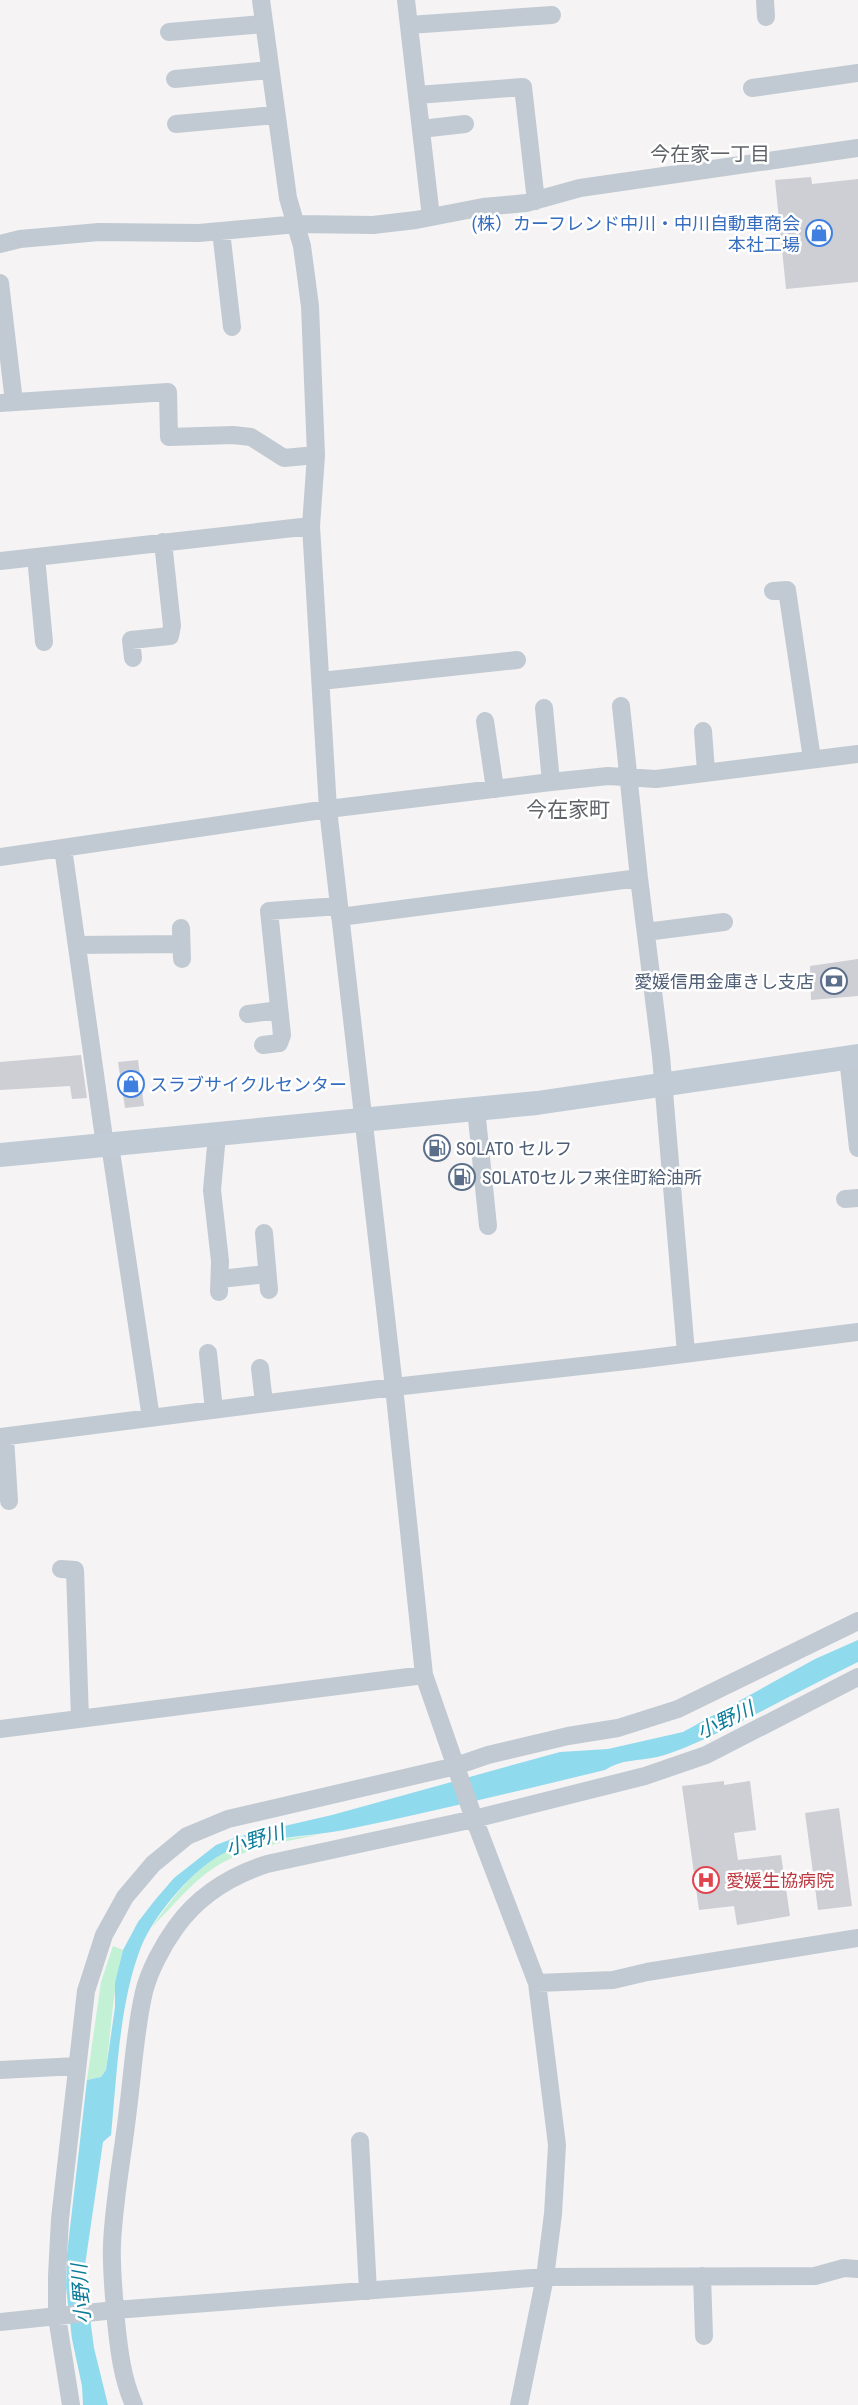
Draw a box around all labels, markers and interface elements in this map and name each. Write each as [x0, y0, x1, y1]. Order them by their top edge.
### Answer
district label: 今在家一丁目 [650, 142, 770, 166]
place label: (株）カーフレンド中川・中川自動車商会 本社工場 [471, 213, 800, 255]
shop icon: (株）カーフレンド中川・中川自動車商会 本社工場 [804, 218, 834, 248]
district label: 今在家町 [526, 798, 610, 822]
bank icon: 愛媛信用金庫きし支店 [819, 966, 849, 996]
place label: 愛媛信用金庫きし支店 [634, 971, 814, 992]
shop icon: スラブサイクルセンター [116, 1069, 146, 1099]
place label: スラブサイクルセンター [150, 1074, 347, 1095]
fuel station icon: SOLATO セルフ [422, 1133, 452, 1163]
place label: SOLATO セルフ [456, 1138, 572, 1159]
fuel station icon: SOLATOセルフ来住町給油所 [447, 1162, 477, 1192]
place label: SOLATOセルフ来住町給油所 [482, 1167, 702, 1188]
water label: 小野川 [693, 1696, 759, 1744]
water label: 小野川 [223, 1819, 289, 1860]
hospital icon: 愛媛生協病院 [691, 1865, 721, 1895]
place label: 愛媛生協病院 [726, 1870, 834, 1891]
water label: 小野川 [67, 2261, 95, 2325]

